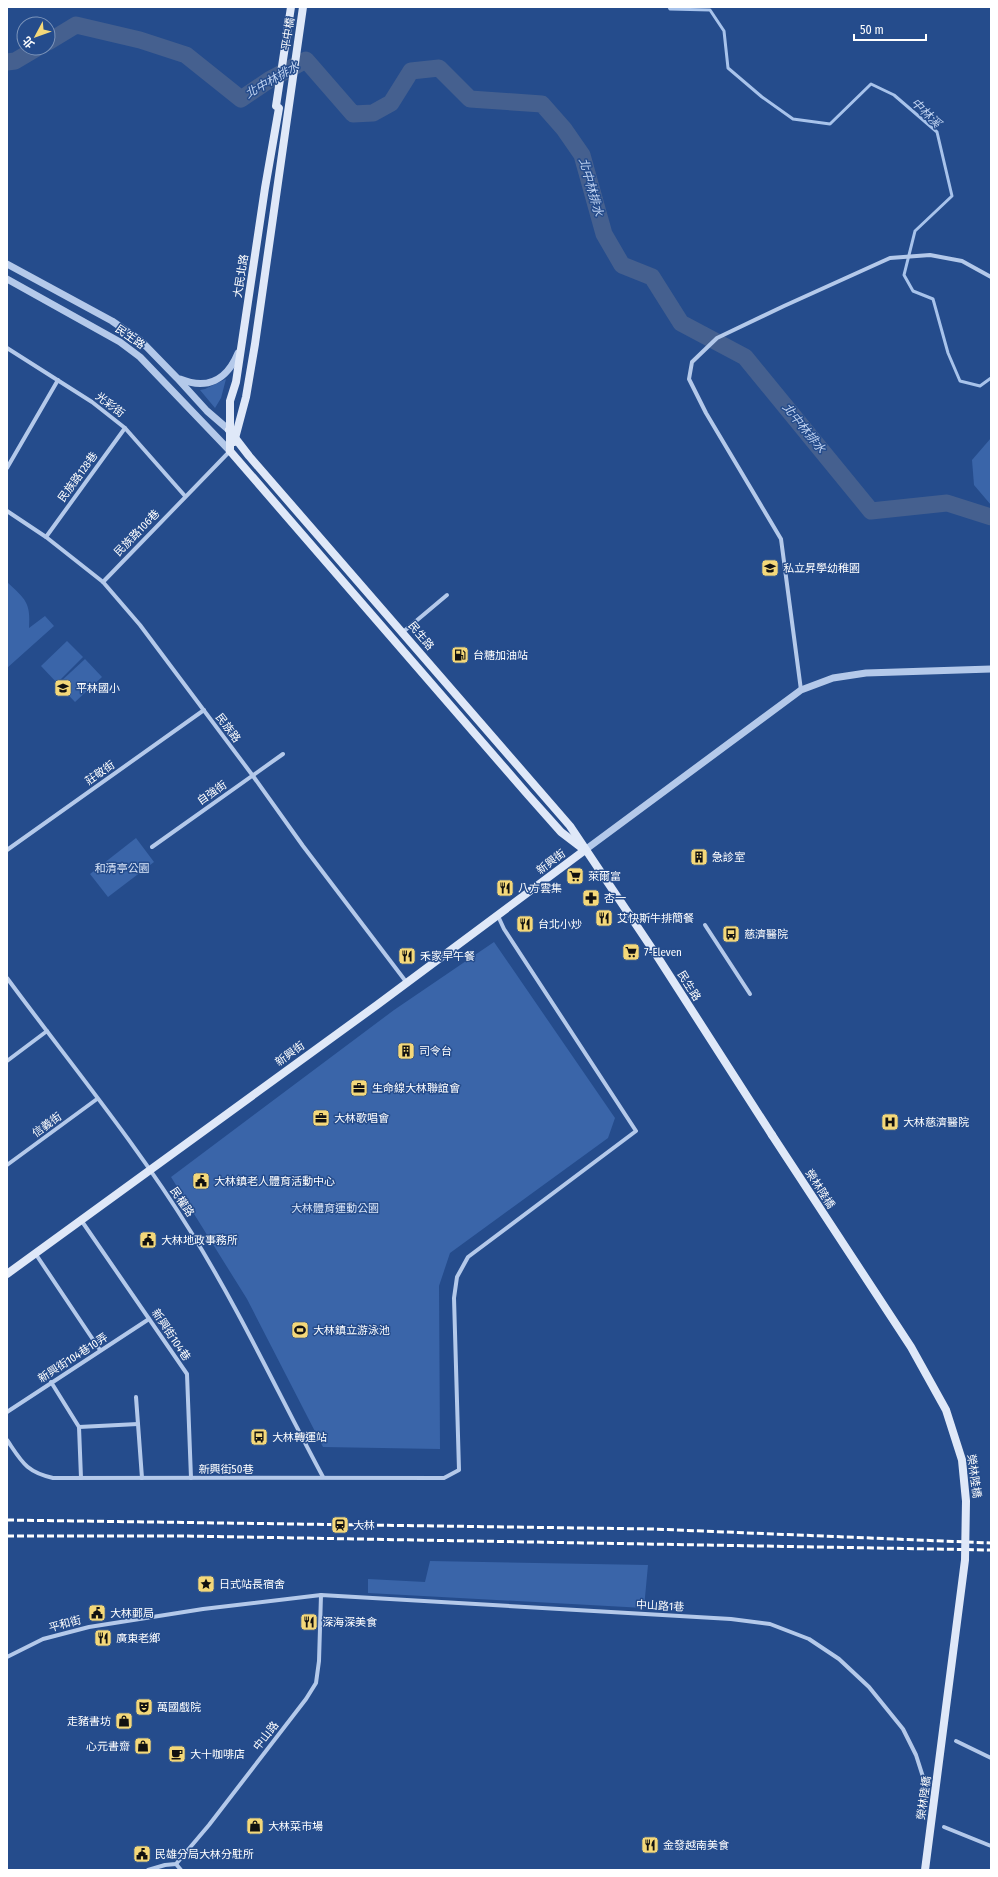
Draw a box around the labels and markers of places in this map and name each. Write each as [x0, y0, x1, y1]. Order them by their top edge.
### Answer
school or university icon: 私立昇學幼稚園 [760, 558, 780, 578]
place label: 私立昇學幼稚園 [783, 562, 860, 575]
fuel station icon: 台糖加油站 [450, 645, 470, 665]
place label: 台糖加油站 [473, 649, 528, 662]
school or university icon: 平林國小 [53, 678, 73, 698]
place label: 平林國小 [76, 682, 120, 695]
building icon: 急診室 [689, 847, 709, 867]
place label: 急診室 [712, 851, 745, 864]
supermarket icon: 萊爾富 [565, 866, 585, 886]
place label: 萊爾富 [588, 870, 621, 883]
restaurant icon: 八方雲集 [495, 878, 515, 898]
place label: 八方雲集 [518, 882, 562, 895]
pharmacy icon: 杏一 [581, 888, 601, 908]
place label: 杏一 [604, 892, 626, 905]
restaurant icon: 艾快斯牛排簡餐 [594, 908, 614, 928]
place label: 艾快斯牛排簡餐 [617, 912, 694, 925]
restaurant icon: 台北小炒 [515, 914, 535, 934]
place label: 台北小炒 [538, 918, 582, 931]
bus stop icon: 慈濟醫院 [721, 924, 741, 944]
place label: 慈濟醫院 [744, 928, 788, 941]
supermarket icon: 7-Eleven [621, 942, 641, 962]
restaurant icon: 禾家早午餐 [397, 946, 417, 966]
place label: 7-Eleven [644, 946, 682, 959]
place label: 禾家早午餐 [420, 950, 475, 963]
building icon: 司令台 [396, 1041, 416, 1061]
place label: 司令台 [419, 1045, 452, 1058]
office icon: 生命線大林聯誼會 [349, 1078, 369, 1098]
place label: 生命線大林聯誼會 [372, 1082, 460, 1095]
office icon: 大林歌唱會 [311, 1108, 331, 1128]
place label: 大林歌唱會 [334, 1112, 389, 1125]
hospital icon: 大林慈濟醫院 [880, 1112, 900, 1132]
place label: 大林慈濟醫院 [903, 1116, 969, 1129]
public building icon: 大林鎮老人體育活動中心 [191, 1171, 211, 1191]
place label: 大林鎮老人體育活動中心 [214, 1175, 335, 1188]
public building icon: 大林地政事務所 [138, 1230, 158, 1250]
place label: 大林地政事務所 [161, 1234, 238, 1247]
sports icon: 大林鎮立游泳池 [290, 1320, 310, 1340]
place label: 大林鎮立游泳池 [313, 1324, 390, 1337]
bus stop icon: 大林轉運站 [249, 1427, 269, 1447]
place label: 大林轉運站 [272, 1431, 327, 1444]
station icon: 大林 [330, 1515, 350, 1535]
place label: 大林 [353, 1519, 375, 1532]
place icon: 日式站長宿舍 [196, 1574, 216, 1594]
place label: 日式站長宿舍 [219, 1578, 285, 1591]
public building icon: 大林郵局 [87, 1603, 107, 1623]
place label: 大林郵局 [110, 1607, 154, 1620]
restaurant icon: 深海深美食 [299, 1612, 319, 1632]
place label: 深海深美食 [322, 1616, 377, 1629]
restaurant icon: 廣東老鄉 [93, 1628, 113, 1648]
place label: 廣東老鄉 [116, 1632, 160, 1645]
theatre icon: 萬國戲院 [134, 1697, 154, 1717]
place label: 萬國戲院 [157, 1701, 201, 1714]
shop icon: 走豬書坊 [114, 1711, 134, 1731]
place label: 走豬書坊 [67, 1715, 111, 1728]
shop icon: 心元書齋 [133, 1736, 153, 1756]
place label: 心元書齋 [86, 1740, 130, 1753]
cafe icon: 大十咖啡店 [167, 1744, 187, 1764]
place label: 大十咖啡店 [190, 1748, 245, 1761]
shop icon: 大林菜市場 [245, 1816, 265, 1836]
place label: 大林菜市場 [268, 1820, 323, 1833]
restaurant icon: 金發越南美食 [640, 1835, 660, 1855]
place label: 金發越南美食 [663, 1839, 729, 1852]
public building icon: 民雄分局大林分駐所 [132, 1844, 152, 1864]
place label: 民雄分局大林分駐所 [155, 1848, 254, 1861]

